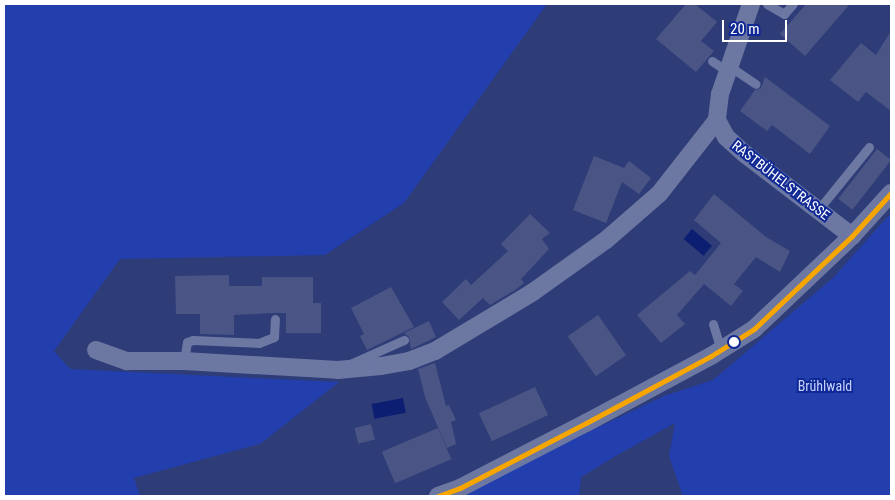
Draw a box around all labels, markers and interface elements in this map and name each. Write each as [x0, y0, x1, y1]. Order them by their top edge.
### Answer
scale bar [725, 10, 790, 42]
text: 20 m [730, 20, 760, 38]
street label: RASTBÜHELSTRASSE [729, 137, 833, 223]
unlabelled marker [729, 337, 739, 347]
park label: Brühlwald [798, 378, 852, 394]

